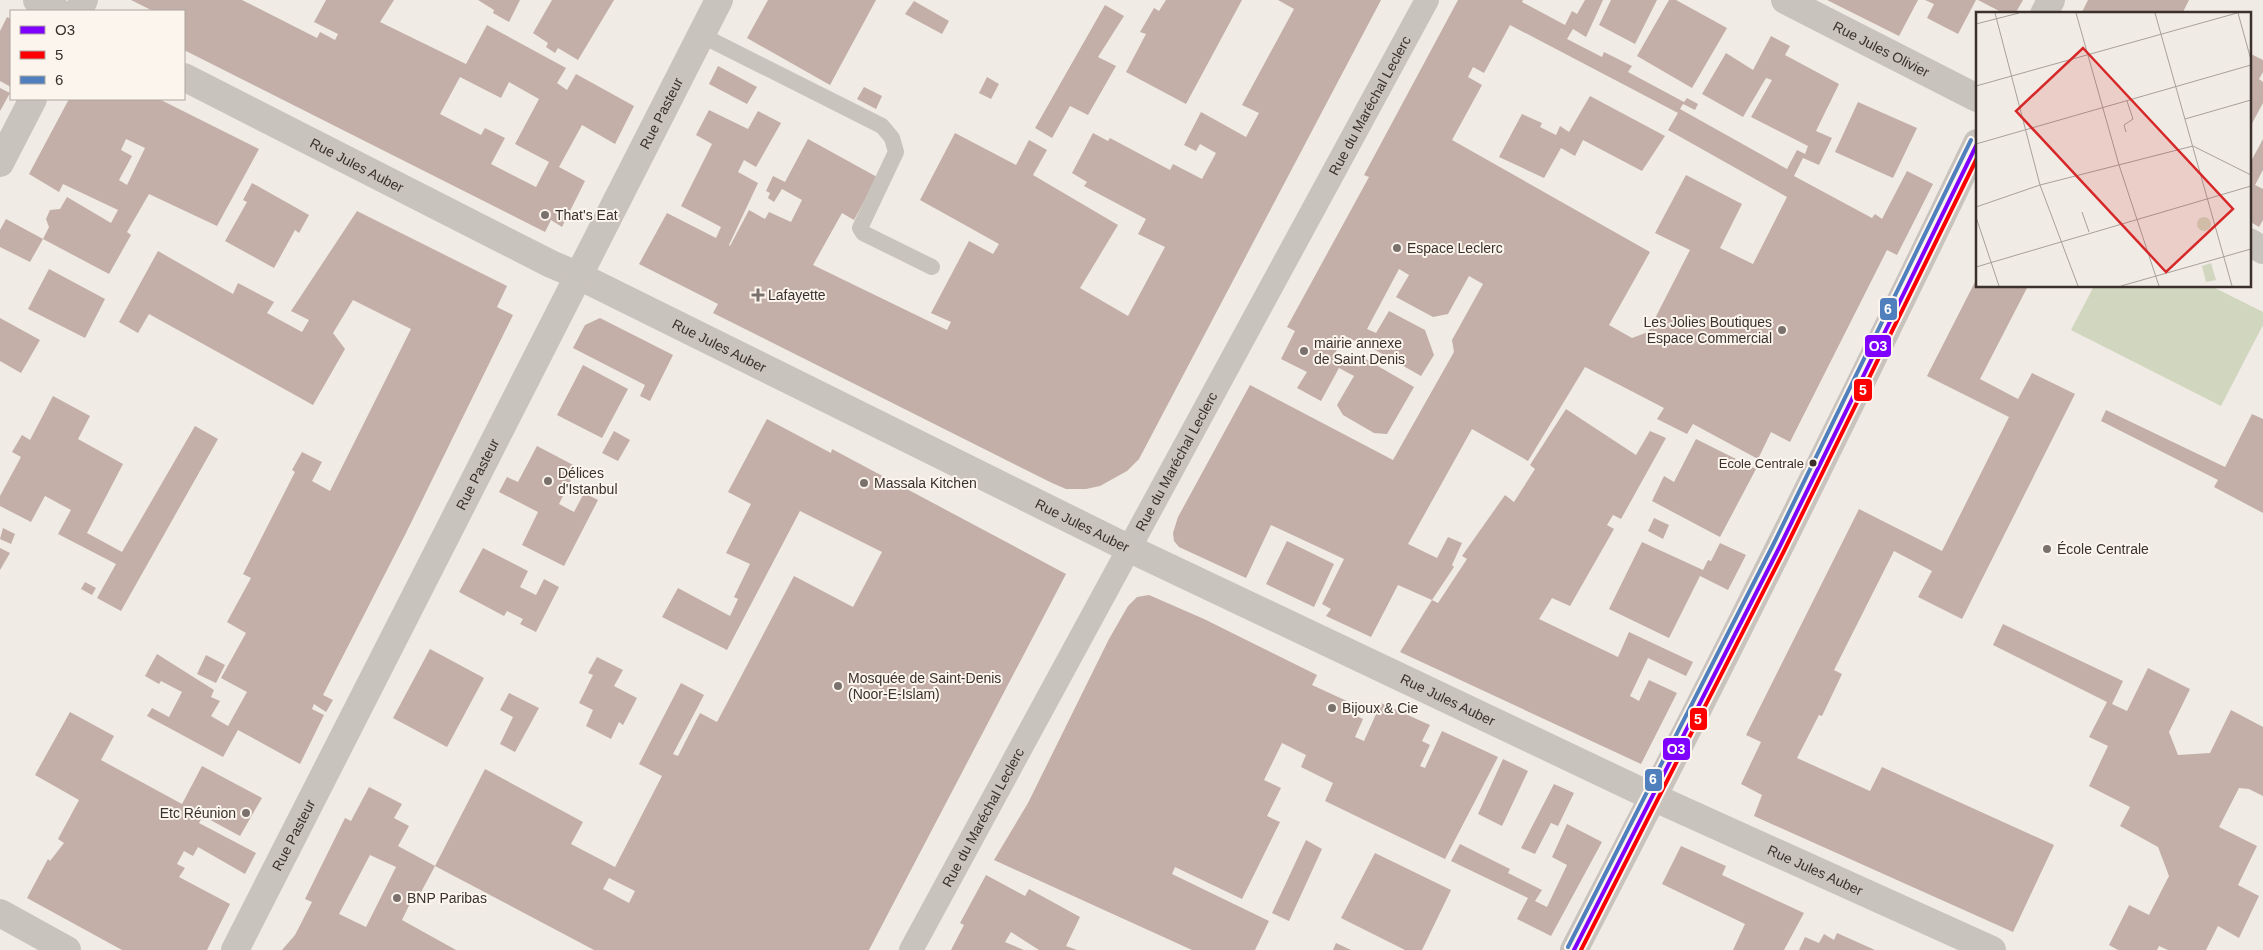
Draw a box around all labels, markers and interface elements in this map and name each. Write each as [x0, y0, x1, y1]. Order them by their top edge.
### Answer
legend [10, 10, 185, 100]
inset map [1976, 12, 2250, 288]
street label: Rue Jules Olivier [1830, 18, 1932, 80]
text: O3 [55, 21, 75, 38]
street label: Rue du Maréchal Leclerc [1325, 33, 1414, 178]
text: 5 [55, 46, 63, 63]
text: 6 [55, 71, 63, 88]
street label: Rue Pasteur [636, 75, 686, 152]
street label: Rue Jules Auber [307, 135, 407, 196]
place label: That's Eat [555, 207, 618, 223]
marker: That's Eat [539, 209, 551, 221]
place label: Espace Leclerc [1407, 240, 1503, 256]
marker: Espace Leclerc [1391, 242, 1403, 254]
place label: Lafayette [768, 287, 826, 303]
marker: Lafayette [752, 289, 764, 301]
line badge: 6 [1879, 297, 1898, 321]
text: 6 [1884, 301, 1892, 317]
place label: Les Jolies Boutiques Espace Commercial [1644, 314, 1772, 346]
street label: Rue Jules Auber [670, 316, 769, 376]
marker: Les Jolies Boutiques Espace Commercial [1776, 324, 1788, 336]
line badge: O3 [1864, 334, 1892, 358]
place label: mairie annexe de Saint Denis [1314, 335, 1405, 367]
text: O3 [1869, 338, 1888, 354]
marker: mairie annexe de Saint Denis [1298, 345, 1310, 357]
line badge: 5 [1853, 378, 1873, 402]
text: 5 [1859, 382, 1867, 398]
street label: Rue du Maréchal Leclerc [1132, 389, 1221, 534]
street label: Rue Pasteur [453, 436, 502, 513]
place label: Ecole Centrale [1719, 456, 1804, 471]
marker: Ecole Centrale [1808, 458, 1818, 468]
place label: Délices d'Istanbul [558, 465, 618, 497]
marker: Délices d'Istanbul [542, 475, 554, 487]
place label: Massala Kitchen [874, 475, 977, 491]
marker: Massala Kitchen [858, 477, 870, 489]
street label: Rue Jules Auber [1033, 495, 1132, 555]
place label: École Centrale [2057, 541, 2149, 557]
marker: École Centrale [2041, 543, 2053, 555]
place label: Mosquée de Saint-Denis (Noor-E-Islam) [848, 670, 1001, 702]
street label: Rue Jules Auber [1398, 670, 1498, 729]
marker: Mosquée de Saint-Denis (Noor-E-Islam) [832, 680, 844, 692]
place label: Bijoux & Cie [1342, 700, 1418, 716]
marker: Bijoux & Cie [1326, 702, 1338, 714]
line badge: 5 [1689, 707, 1708, 731]
text: 5 [1694, 711, 1702, 727]
line badge: O3 [1662, 737, 1691, 761]
text: O3 [1667, 741, 1686, 757]
street label: Rue du Maréchal Leclerc [939, 745, 1027, 890]
line badge: 6 [1644, 768, 1663, 792]
text: 6 [1649, 771, 1657, 787]
street label: Rue Pasteur [269, 796, 319, 873]
place label: Etc Réunion [160, 805, 236, 821]
marker: Etc Réunion [240, 807, 252, 819]
street label: Rue Jules Auber [1765, 842, 1866, 899]
place label: BNP Paribas [407, 890, 487, 906]
marker: BNP Paribas [391, 892, 403, 904]

